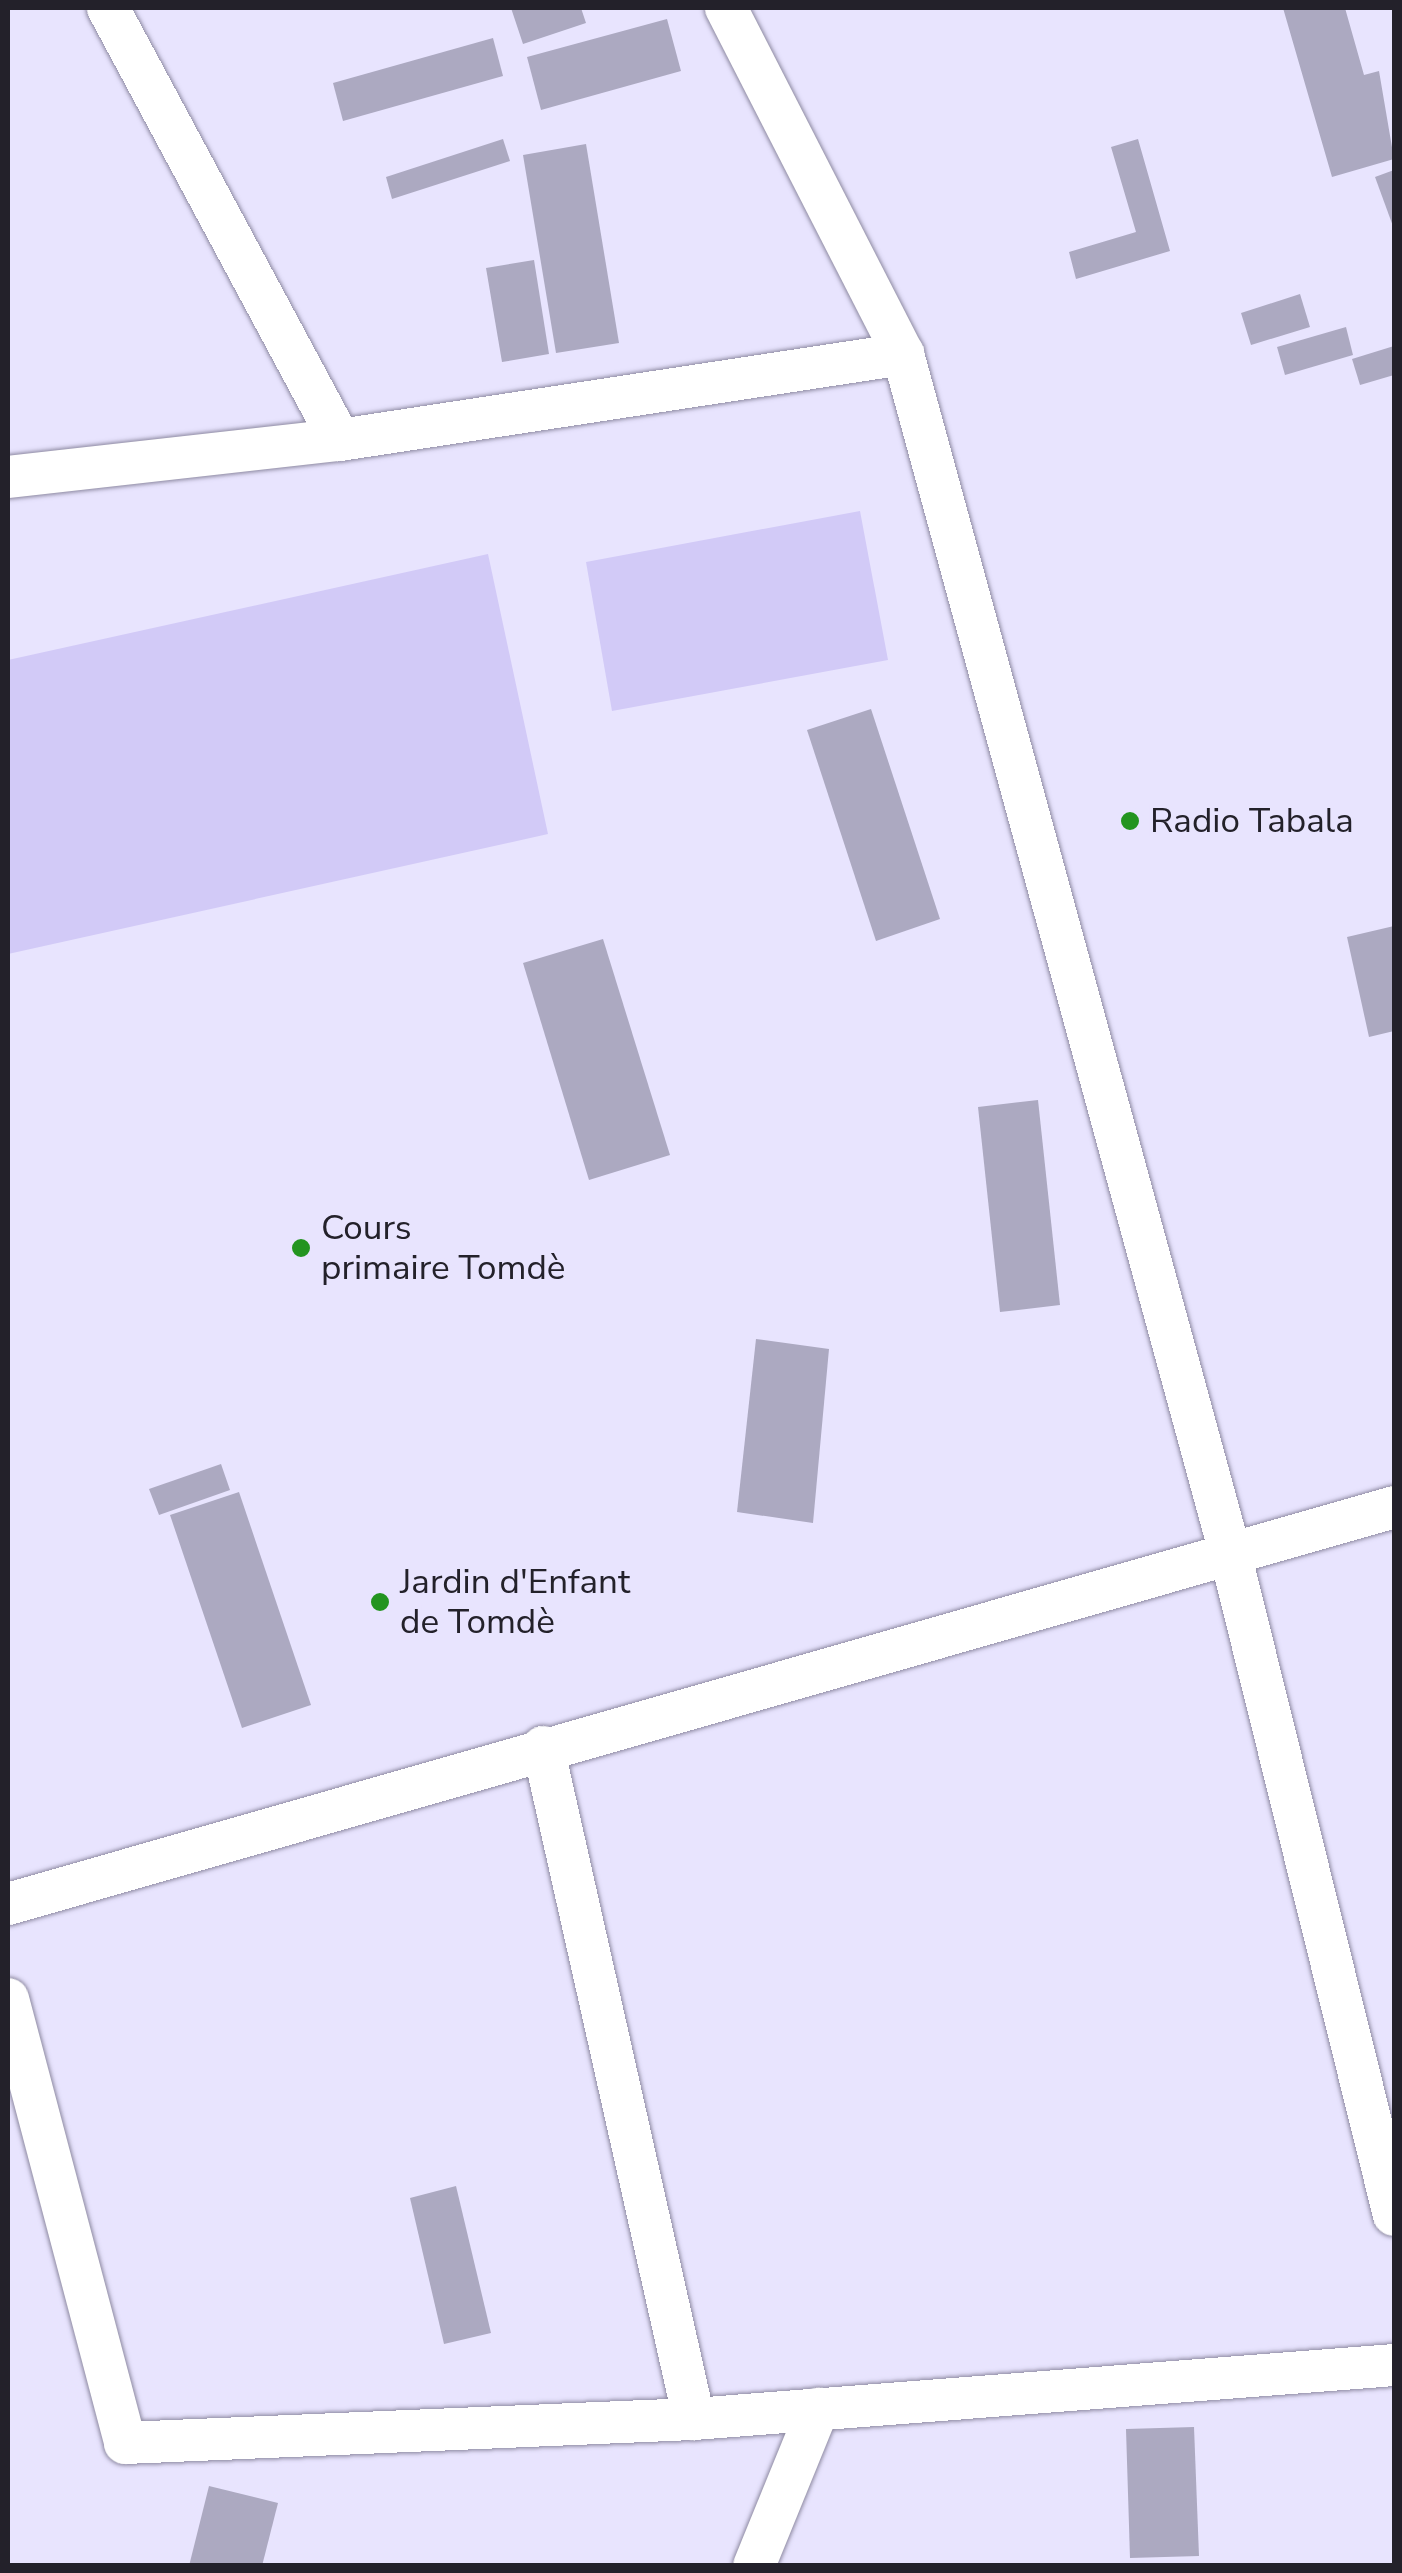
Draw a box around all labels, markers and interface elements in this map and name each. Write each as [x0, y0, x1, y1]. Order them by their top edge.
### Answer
place label: Radio Tabala [1150, 800, 1354, 842]
marker: Radio Tabala [1119, 810, 1141, 832]
place label: Cours primaire Tomdè [321, 1207, 565, 1289]
marker: Cours primaire Tomdè [290, 1237, 312, 1259]
place label: Jardin d'Enfant de Tomdè [400, 1561, 630, 1643]
marker: Jardin d'Enfant de Tomdè [369, 1591, 391, 1613]

